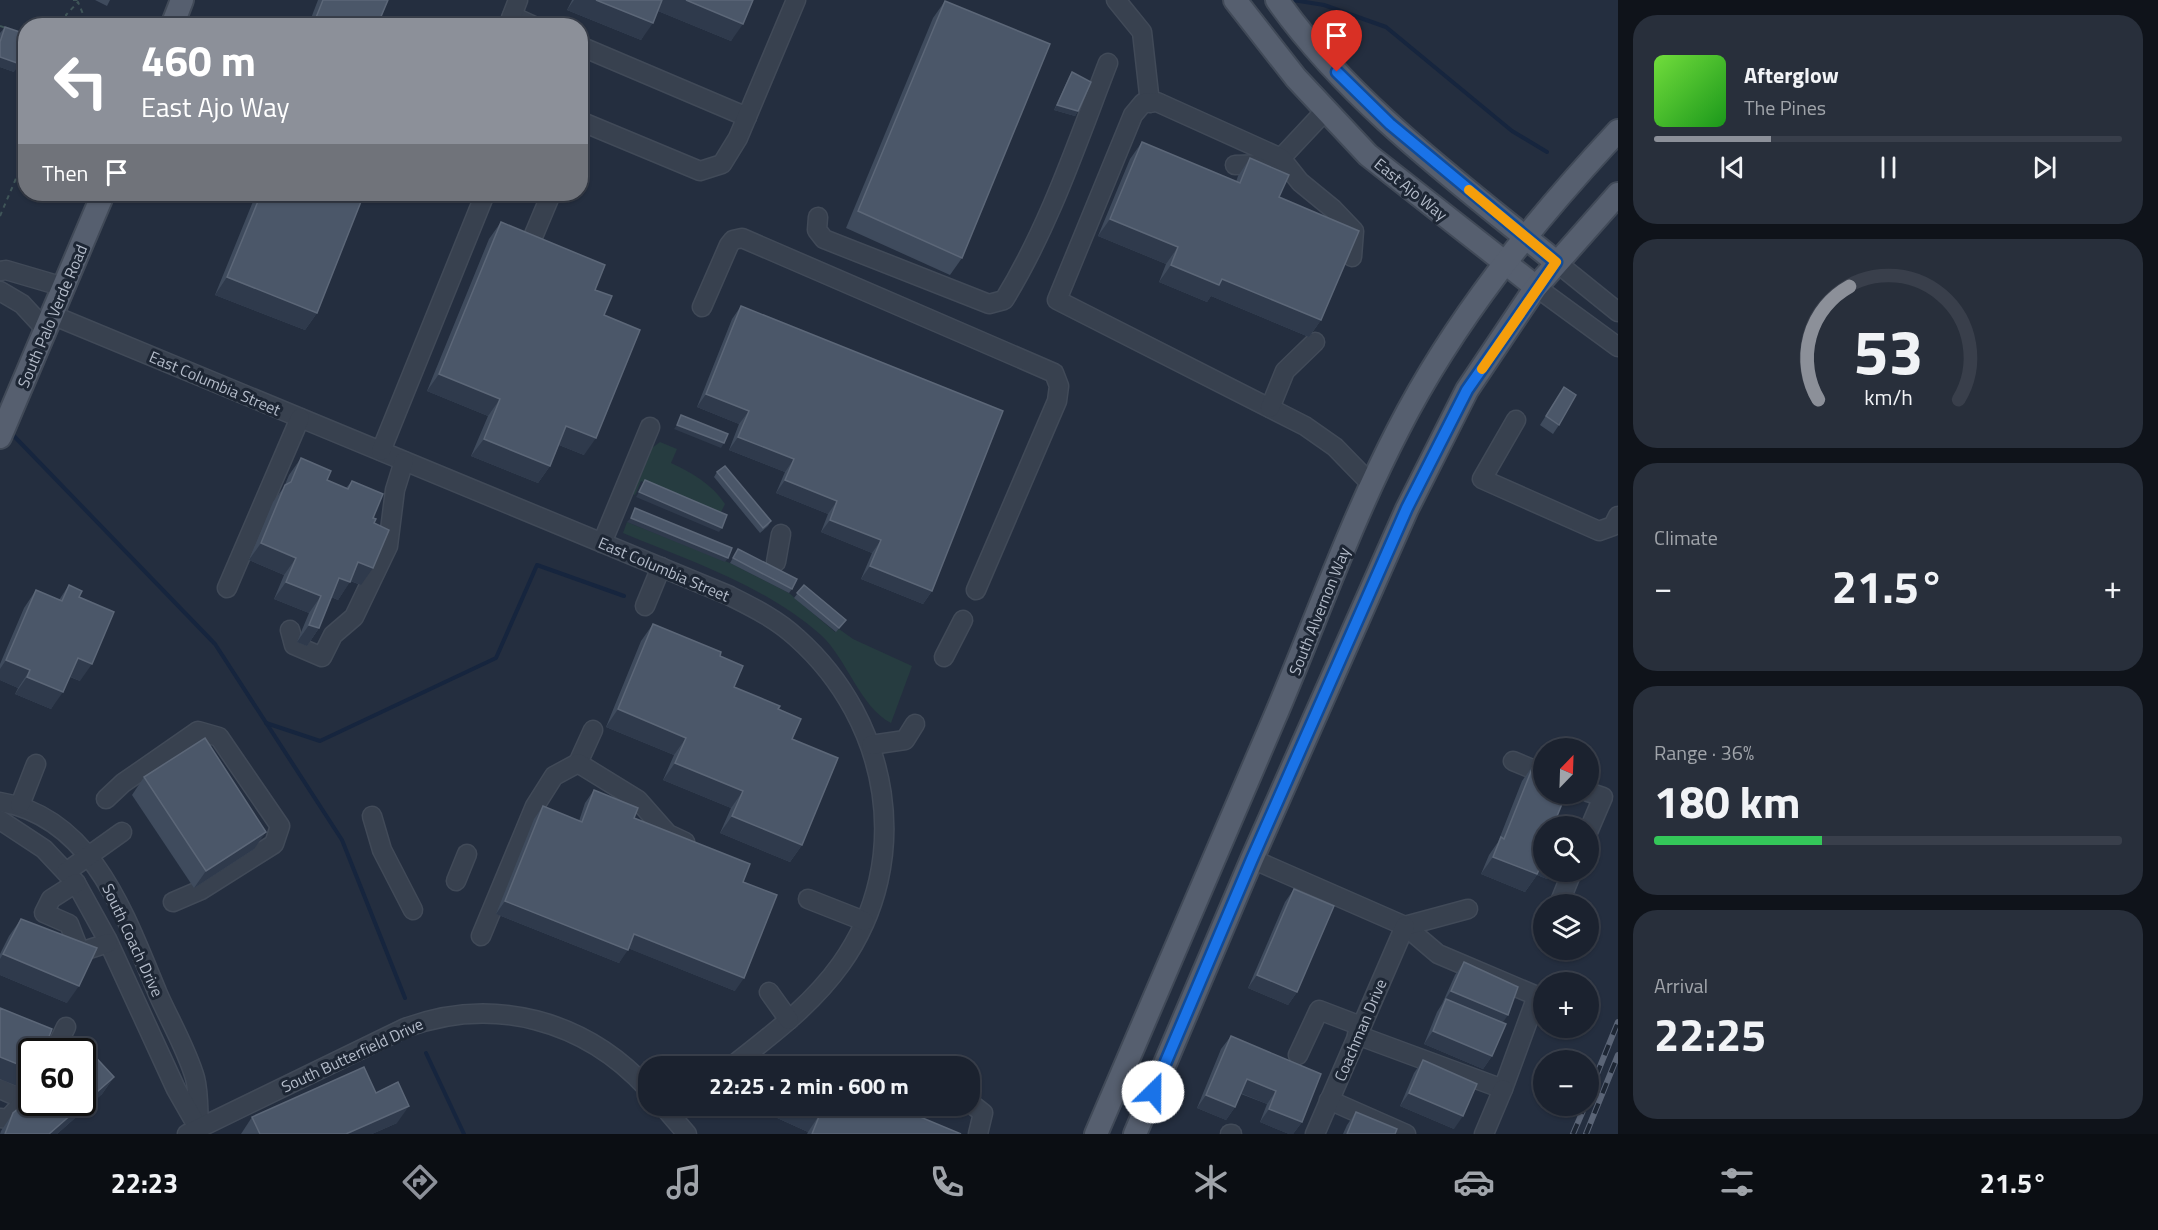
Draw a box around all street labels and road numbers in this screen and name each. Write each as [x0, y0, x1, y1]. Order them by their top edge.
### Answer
street label: East Ajo Way [1369, 152, 1453, 226]
street label: South Palo Verde Road [11, 241, 93, 391]
street label: East Columbia Street [146, 344, 285, 422]
street label: East Columbia Street [595, 530, 734, 608]
street label: South Alvernon Way [1282, 543, 1356, 679]
street label: South Coach Drive [96, 879, 170, 1001]
street label: Coachman Drive [1328, 975, 1392, 1085]
street label: South Butterfield Drive [277, 1012, 427, 1098]

